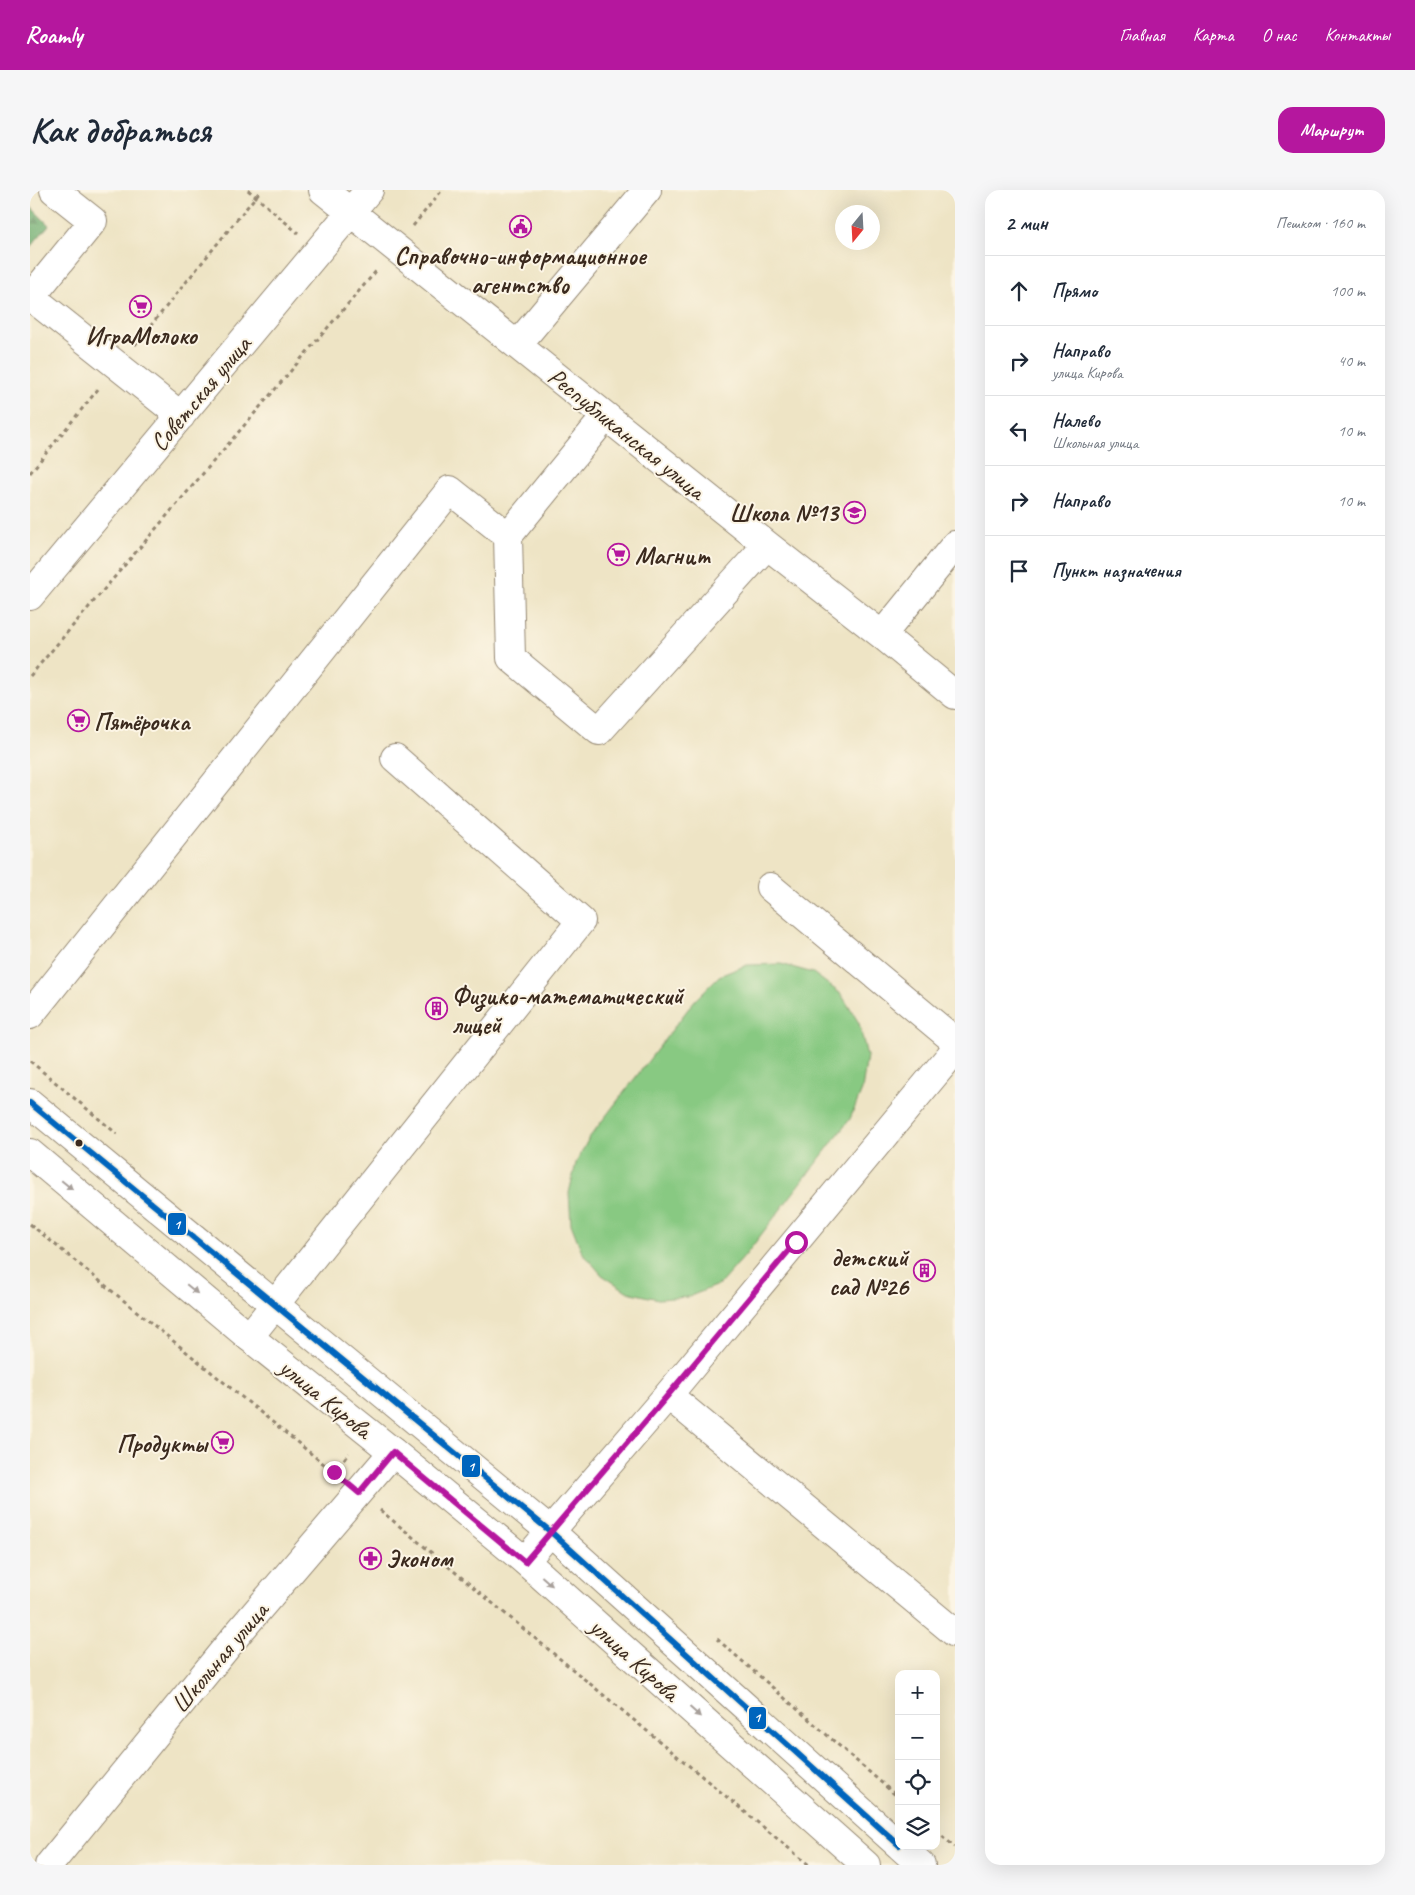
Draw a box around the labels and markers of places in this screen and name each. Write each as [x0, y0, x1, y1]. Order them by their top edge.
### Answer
public building icon: Справочно-информационное агентство [508, 214, 532, 238]
place label: Справочно-информационное агентство [395, 240, 648, 301]
supermarket icon: ИграМолоко [129, 294, 153, 318]
place label: ИграМолоко [85, 320, 199, 352]
place label: Школа №13 [729, 497, 841, 529]
school or university icon: Школа №13 [842, 500, 866, 524]
place label: Магнит [635, 540, 711, 572]
supermarket icon: Магнит [607, 543, 631, 567]
place label: Пятёрочка [94, 706, 192, 738]
supermarket icon: Пятёрочка [66, 709, 90, 733]
place label: Физико-математический лицей [452, 980, 685, 1041]
building icon: Физико-математический лицей [424, 997, 448, 1021]
unlabelled marker [74, 1138, 84, 1148]
place label: детский сад №26 [829, 1242, 910, 1303]
building icon: детский сад №26 [912, 1259, 936, 1283]
place label: Продукты [117, 1428, 209, 1460]
supermarket icon: Продукты [211, 1431, 235, 1455]
place label: Эконом [386, 1543, 454, 1575]
pharmacy icon: Эконом [358, 1546, 382, 1570]

